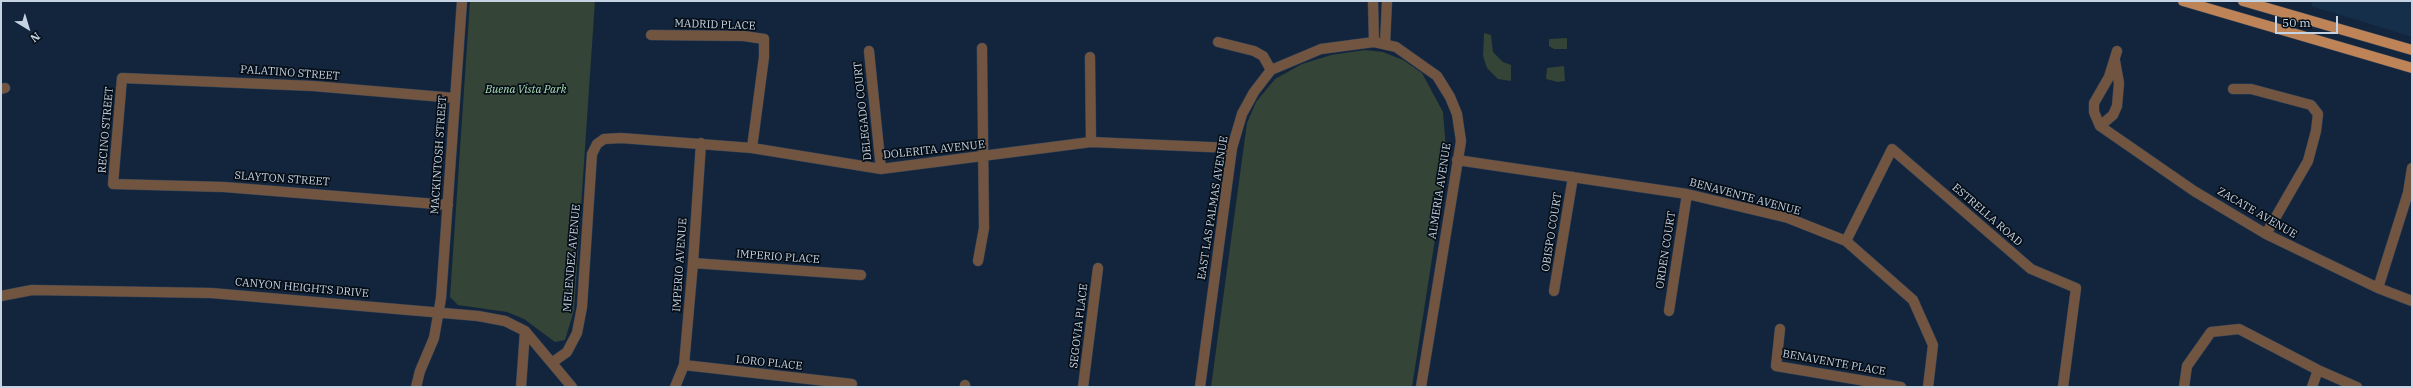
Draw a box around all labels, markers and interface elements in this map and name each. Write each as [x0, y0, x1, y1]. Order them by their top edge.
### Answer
north arrow [8, 8, 48, 48]
scale bar [2277, 8, 2340, 34]
text: 50 m [2282, 15, 2311, 30]
street label: MADRID PLACE [674, 17, 756, 33]
text: N [28, 29, 43, 46]
street label: DELEGADO COURT [851, 61, 875, 161]
street label: PALATINO STREET [240, 63, 340, 83]
park label: Buena Vista Park [485, 83, 567, 97]
street label: RECINO STREET [96, 86, 116, 174]
street label: MACKINTOSH STREET [428, 95, 450, 215]
street label: EAST LAS PALMAS AVENUE [1195, 135, 1231, 281]
street label: DOLERITA AVENUE [882, 138, 986, 162]
street label: ALMERIA AVENUE [1426, 142, 1454, 240]
street label: SLAYTON STREET [234, 169, 330, 189]
street label: BENAVENTE AVENUE [1688, 176, 1802, 218]
street label: ESTRELLA ROAD [1949, 181, 2025, 249]
street label: ZACATE AVENUE [2215, 185, 2299, 241]
street label: OBISPO COURT [1539, 191, 1565, 273]
street label: MELENDEZ AVENUE [561, 204, 583, 312]
street label: ORDEN COURT [1653, 210, 1679, 290]
street label: IMPERIO AVENUE [670, 218, 690, 312]
street label: IMPERIO PLACE [736, 247, 820, 267]
street label: CANYON HEIGHTS DRIVE [235, 276, 369, 300]
street label: SEGOVIA PLACE [1067, 283, 1091, 369]
street label: BENAVENTE PLACE [1781, 347, 1887, 379]
street label: LORO PLACE [735, 353, 803, 373]

